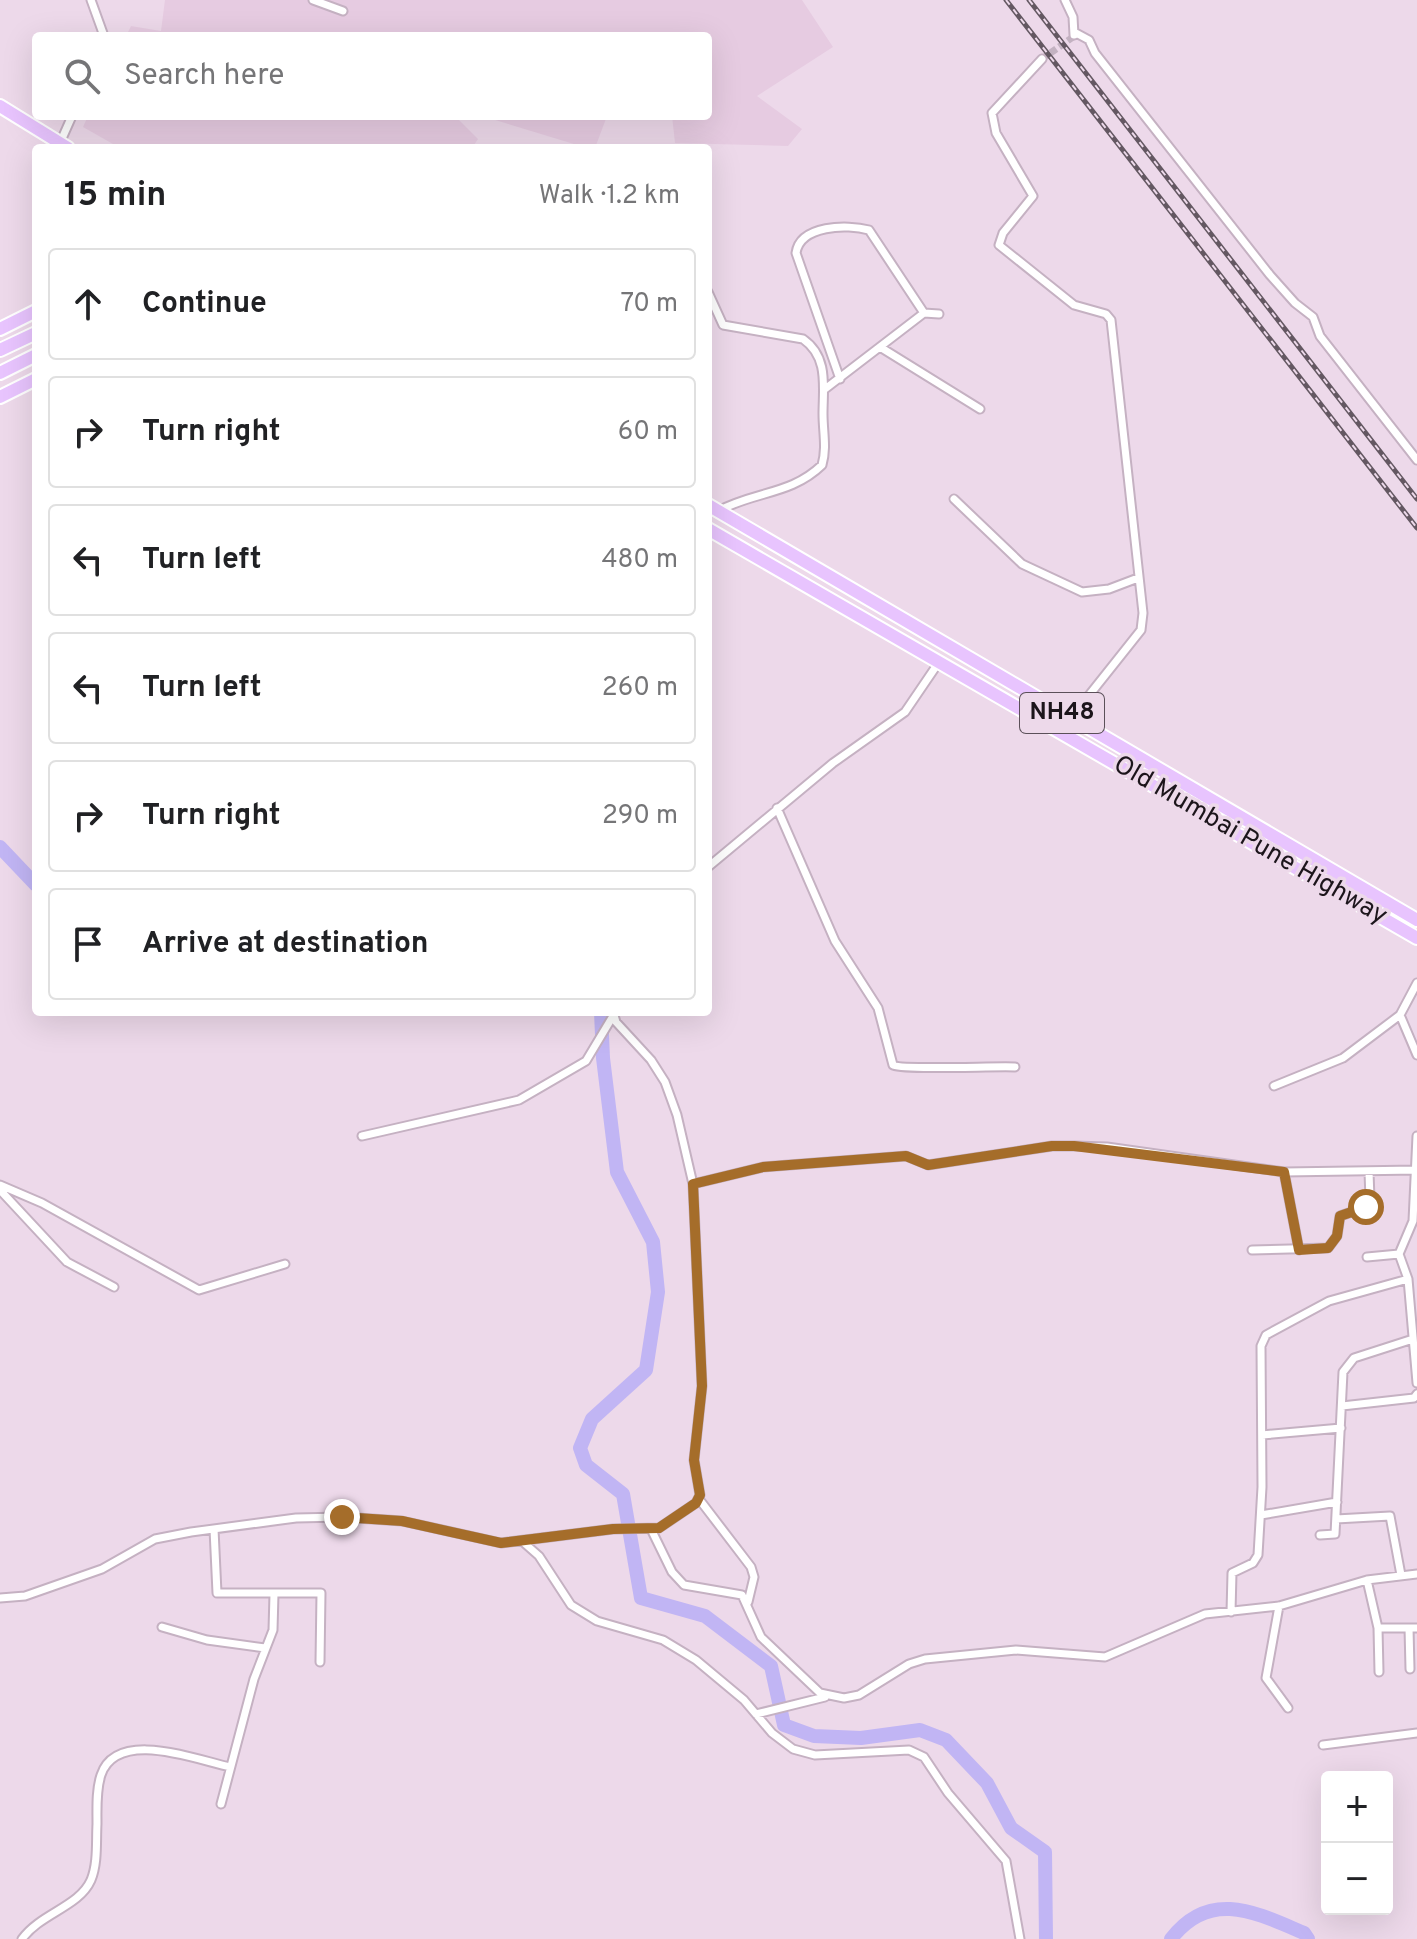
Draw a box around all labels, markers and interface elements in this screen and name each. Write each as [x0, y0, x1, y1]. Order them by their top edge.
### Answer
search box [32, 32, 712, 120]
icon: search [60, 54, 104, 98]
text: Search here [124, 58, 284, 95]
text: 15 min [64, 175, 166, 218]
text: Walk · 1.2 km [539, 180, 680, 213]
icon: ahead [66, 282, 110, 326]
text: Continue [142, 286, 267, 323]
text: 70 m [620, 288, 678, 321]
icon: right [66, 410, 110, 454]
text: Turn right [142, 414, 280, 451]
text: 60 m [618, 416, 678, 449]
icon: left [66, 538, 110, 582]
text: Turn left [142, 542, 262, 579]
text: 480 m [601, 544, 678, 577]
icon: left [66, 666, 110, 710]
text: Turn left [142, 670, 262, 707]
text: 260 m [602, 672, 678, 705]
road number: NH48 [1020, 693, 1104, 733]
street label: Old Mumbai Pune Highway [1107, 749, 1393, 933]
icon: right [66, 794, 110, 838]
text: Turn right [142, 798, 280, 835]
text: 290 m [602, 800, 678, 833]
icon: arrive [66, 922, 110, 966]
text: Arrive at destination [142, 926, 428, 963]
route start [1348, 1189, 1384, 1225]
route end [324, 1499, 360, 1535]
map controls [1321, 1771, 1393, 1915]
button: + [1321, 1771, 1393, 1843]
button: − [1321, 1843, 1393, 1915]

